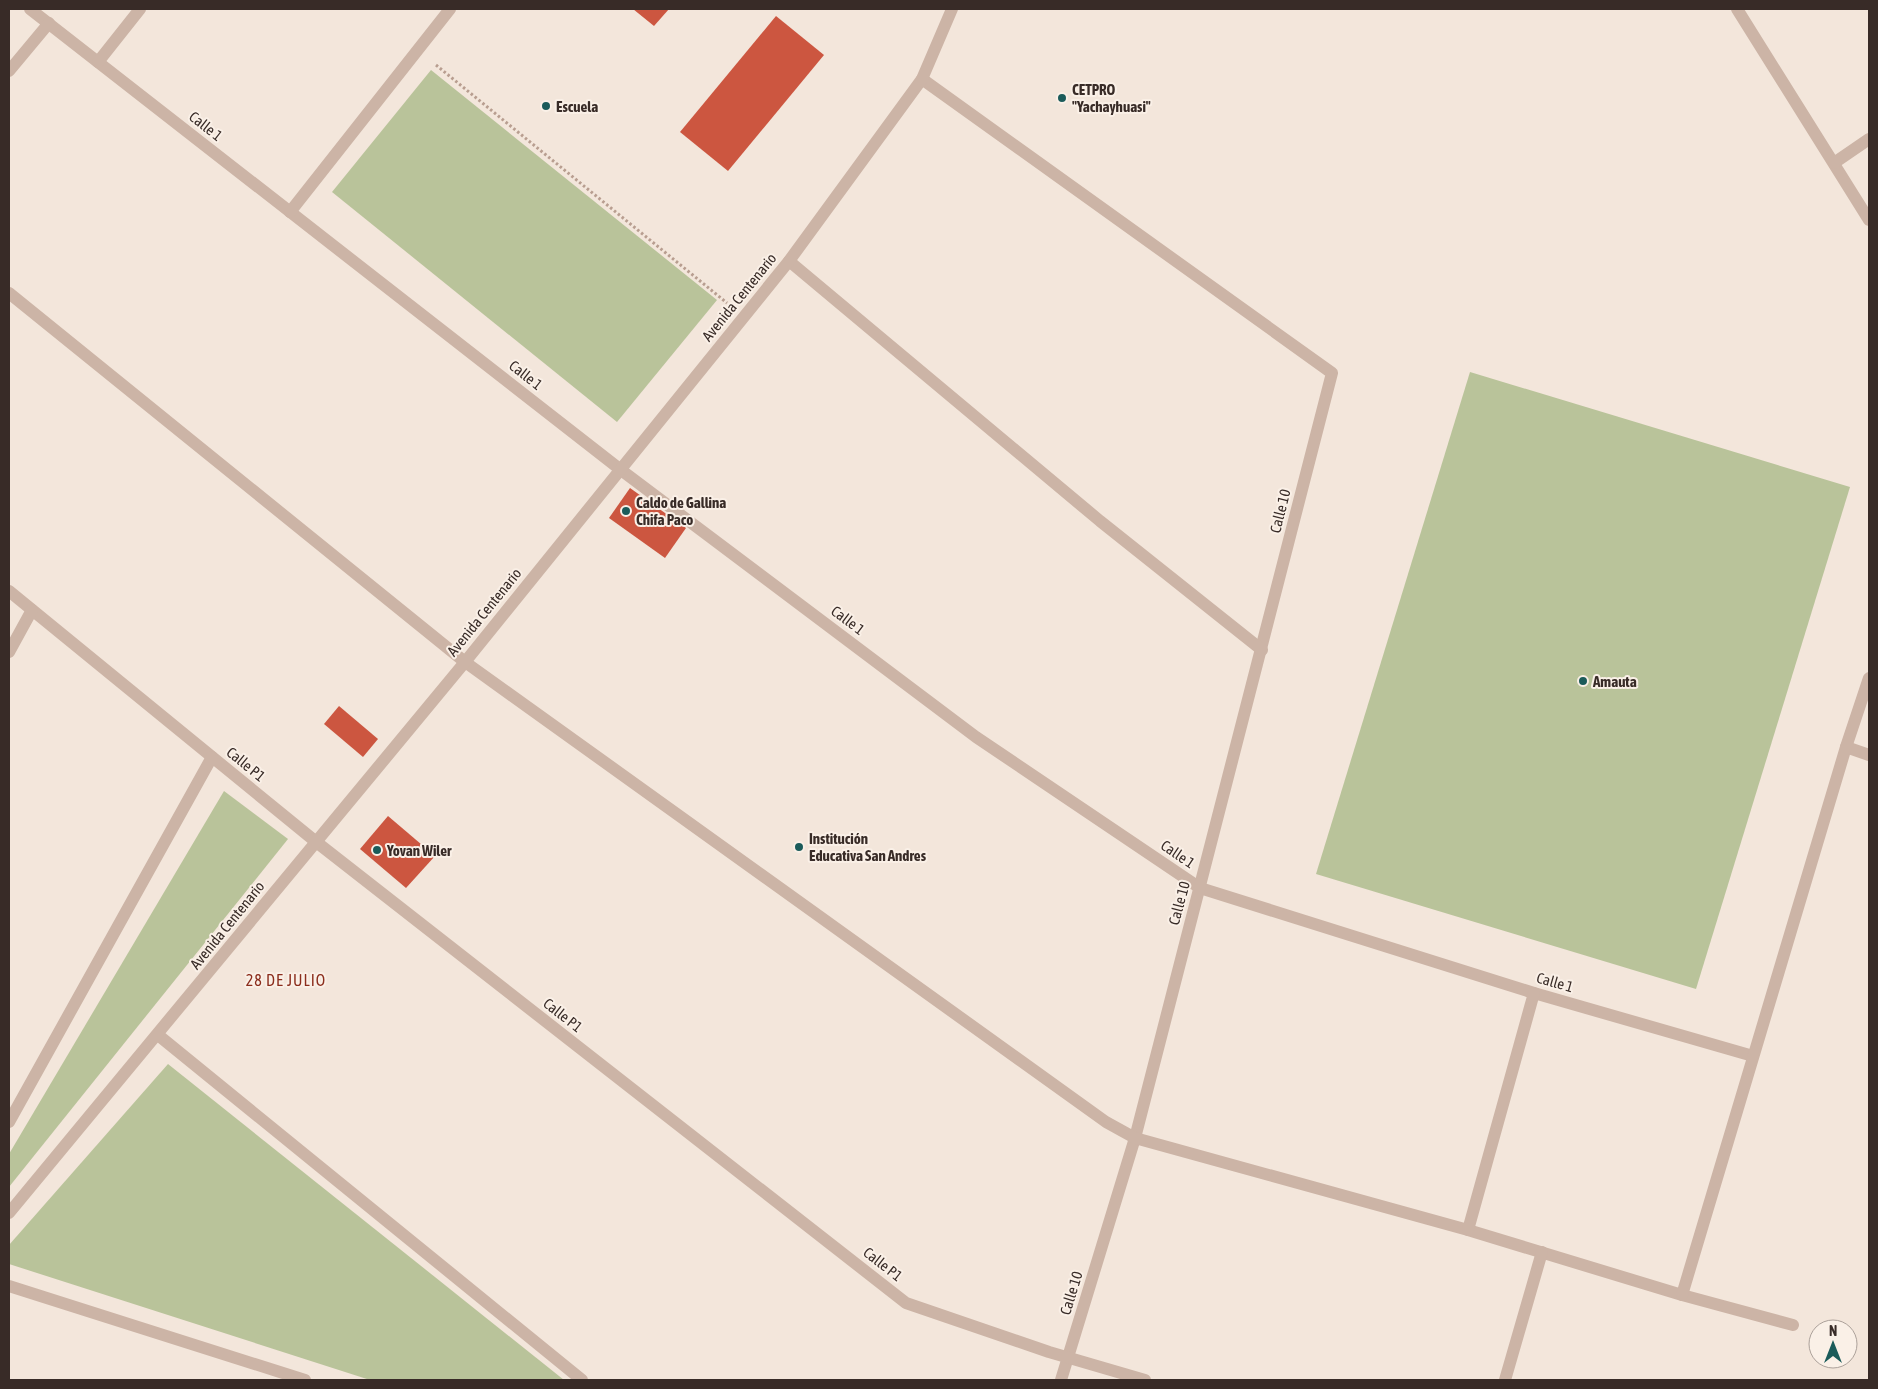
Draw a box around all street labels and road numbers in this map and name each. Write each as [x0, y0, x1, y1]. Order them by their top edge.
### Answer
street label: Calle 1 [186, 108, 226, 144]
street label: Avenida Centenario [698, 250, 780, 344]
street label: Calle 1 [506, 357, 546, 393]
street label: Calle 10 [1266, 487, 1294, 535]
street label: Avenida Centenario [443, 565, 525, 659]
street label: Calle 1 [828, 602, 868, 638]
street label: Calle P1 [223, 743, 269, 785]
street label: Calle 1 [1158, 836, 1198, 872]
street label: Avenida Centenario [186, 878, 268, 972]
street label: Calle 10 [1165, 879, 1193, 927]
street label: Calle 1 [1535, 969, 1575, 995]
street label: Calle P1 [540, 995, 586, 1035]
street label: Calle P1 [860, 1244, 906, 1284]
street label: Calle 10 [1056, 1269, 1086, 1317]

